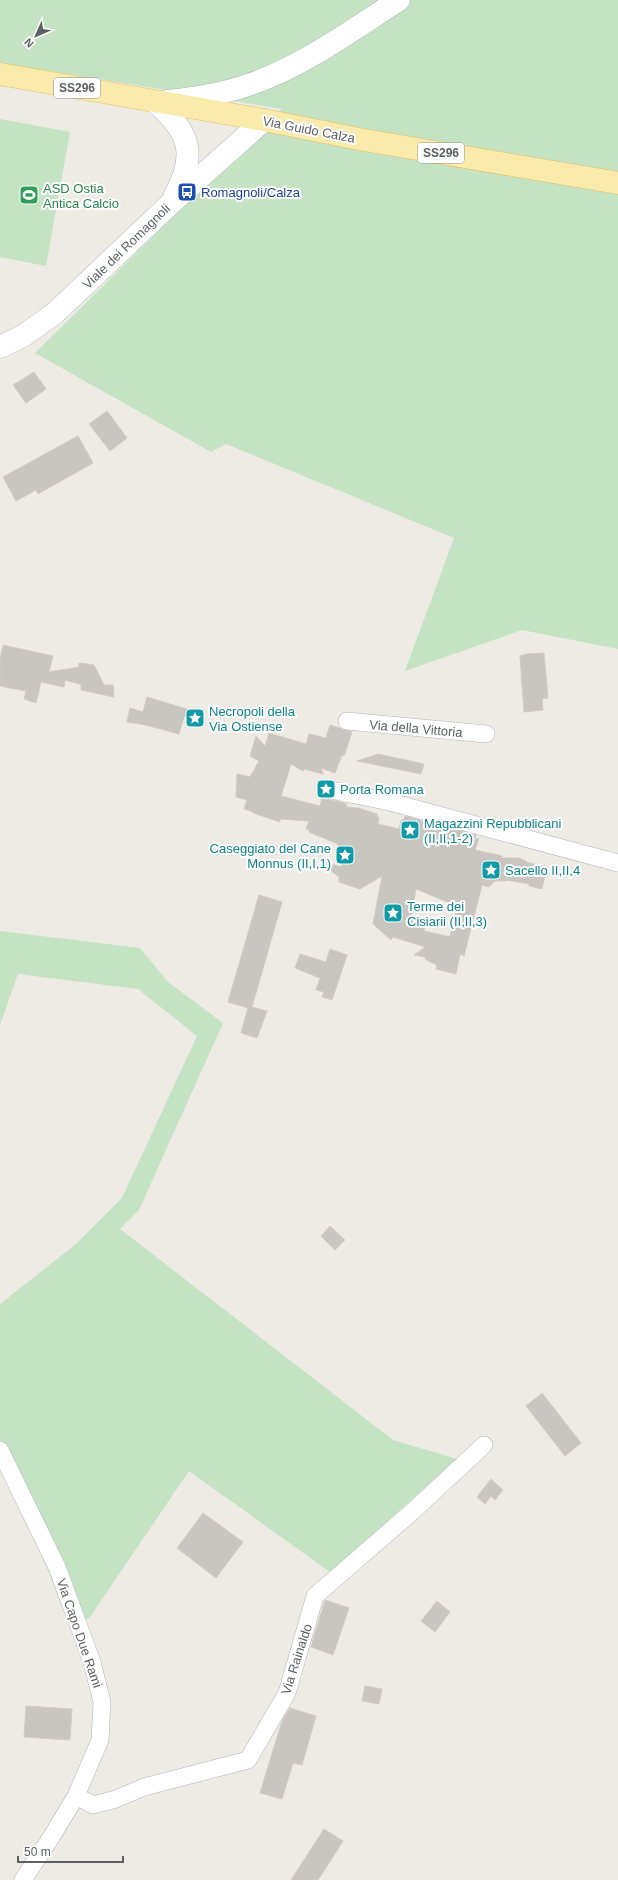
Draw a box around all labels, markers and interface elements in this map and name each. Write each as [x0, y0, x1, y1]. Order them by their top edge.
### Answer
north arrow [16, 16, 56, 56]
text: N [22, 36, 36, 50]
road number: SS296 [54, 78, 100, 98]
street label: Via Guido Calza [261, 113, 357, 146]
road number: SS296 [418, 143, 464, 163]
place label: ASD Ostia Antica Calcio [43, 181, 119, 211]
bus stop icon: Romagnoli/Calza [176, 181, 198, 203]
sports icon: ASD Ostia Antica Calcio [18, 184, 40, 206]
place label: Romagnoli/Calza [201, 185, 301, 200]
street label: Viale dei Romagnoli [80, 201, 173, 292]
place label: Necropoli della Via Ostiense [209, 704, 296, 734]
place icon: Necropoli della Via Ostiense [184, 707, 206, 729]
street label: Via della Vittoria [369, 717, 464, 740]
place icon: Porta Romana [315, 778, 337, 800]
place label: Porta Romana [340, 782, 425, 797]
place label: Magazzini Repubblicani (II,II,1-2) [424, 816, 561, 846]
place icon: Magazzini Repubblicani (II,II,1-2) [399, 819, 421, 841]
place label: Caseggiato del Cane Monnus (II,I,1) [210, 841, 331, 871]
place icon: Caseggiato del Cane Monnus (II,I,1) [334, 844, 356, 866]
place icon: Sacello II,II,4 [480, 859, 502, 881]
place label: Sacello II,II,4 [505, 863, 580, 878]
place label: Terme dei Cisiarii (II,II,3) [407, 899, 487, 929]
place icon: Terme dei Cisiarii (II,II,3) [382, 902, 404, 924]
street label: Via Capo Due Rami [54, 1577, 105, 1690]
street label: Via Rainaldo [278, 1622, 315, 1696]
scale bar [18, 1838, 123, 1864]
text: 50 m [24, 1845, 51, 1859]

